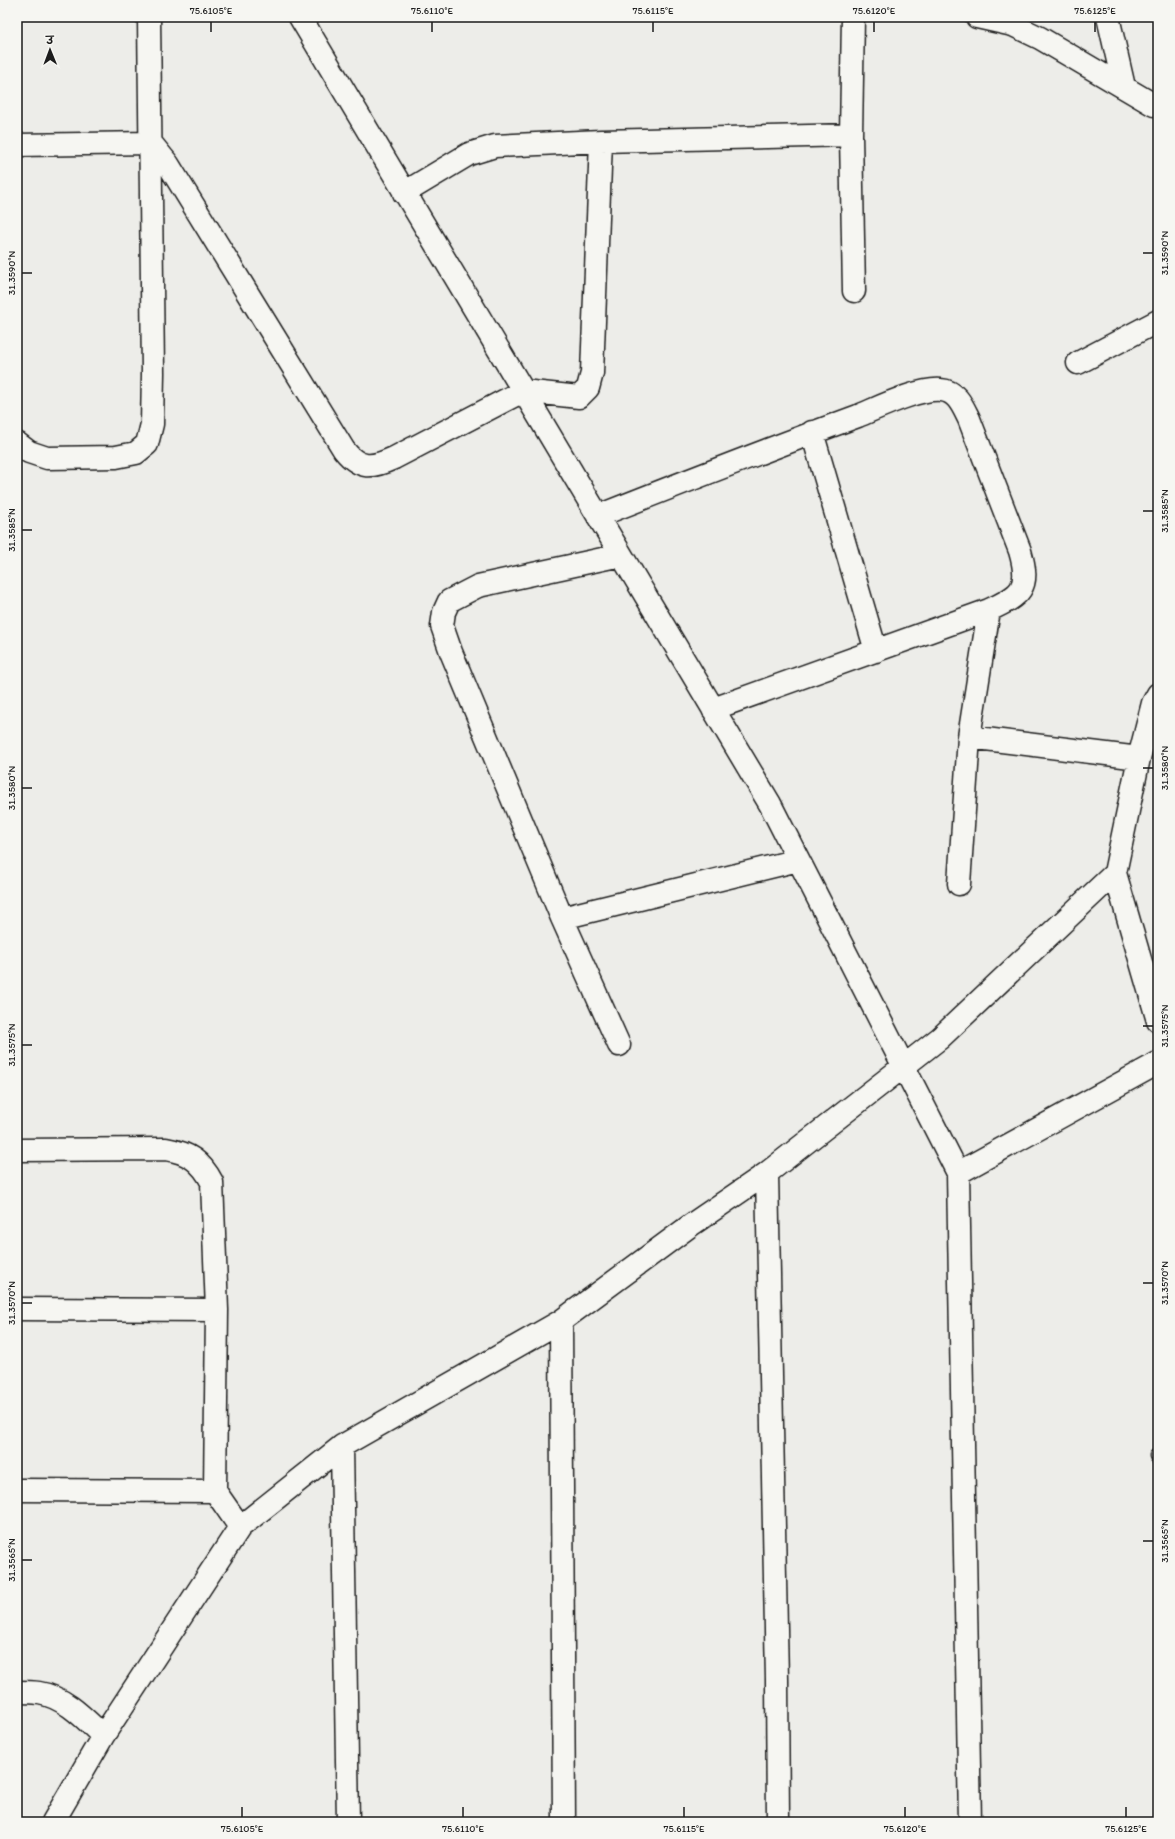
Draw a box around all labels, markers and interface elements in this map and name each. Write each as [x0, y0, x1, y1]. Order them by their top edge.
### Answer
text: 75.6105°E [190, 4, 233, 17]
text: 75.6110°E [411, 4, 453, 17]
text: 75.6115°E [633, 4, 674, 17]
text: 75.6120°E [853, 4, 896, 17]
text: 75.6125°E [1074, 4, 1116, 17]
north arrow [30, 30, 70, 70]
text: उ [45, 34, 55, 47]
text: 31.3590°N [1158, 231, 1171, 275]
text: 31.3590°N [5, 251, 18, 295]
text: 31.3585°N [1158, 489, 1171, 533]
text: 31.3585°N [5, 508, 18, 552]
text: 31.3580°N [1158, 745, 1171, 790]
text: 31.3580°N [5, 765, 18, 810]
text: 31.3575°N [1158, 1004, 1171, 1048]
text: 31.3575°N [5, 1023, 18, 1067]
text: 31.3570°N [1158, 1261, 1171, 1305]
text: 31.3570°N [5, 1281, 18, 1325]
text: 31.3565°N [1158, 1519, 1171, 1563]
text: 31.3565°N [5, 1538, 18, 1582]
text: 75.6105°E [221, 1822, 264, 1835]
text: 75.6110°E [442, 1822, 484, 1835]
text: 75.6115°E [664, 1822, 705, 1835]
text: 75.6120°E [884, 1822, 927, 1835]
text: 75.6125°E [1105, 1822, 1147, 1835]

